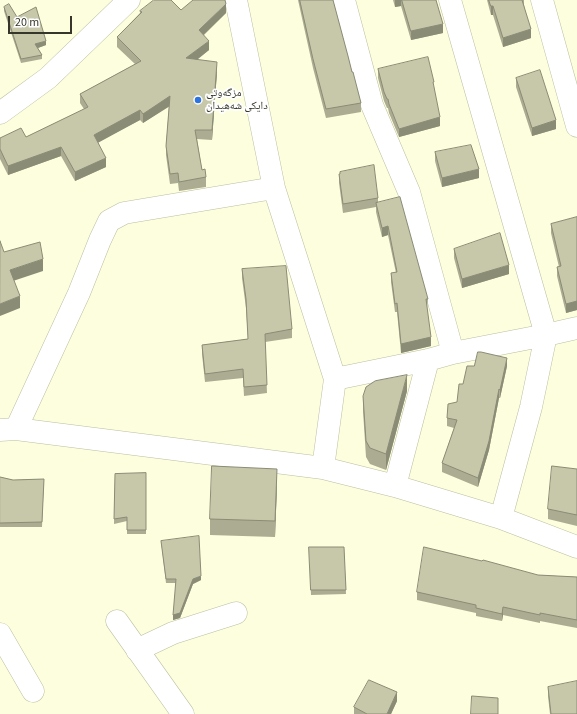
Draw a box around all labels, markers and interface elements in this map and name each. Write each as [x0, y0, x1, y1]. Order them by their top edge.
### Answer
scale bar [10, 8, 74, 34]
text: 20 m [15, 14, 39, 31]
place label: مزگەوتی دایکی شەهیدان [206, 87, 268, 113]
marker: مزگەوتی دایکی شەهیدان [193, 95, 203, 105]

